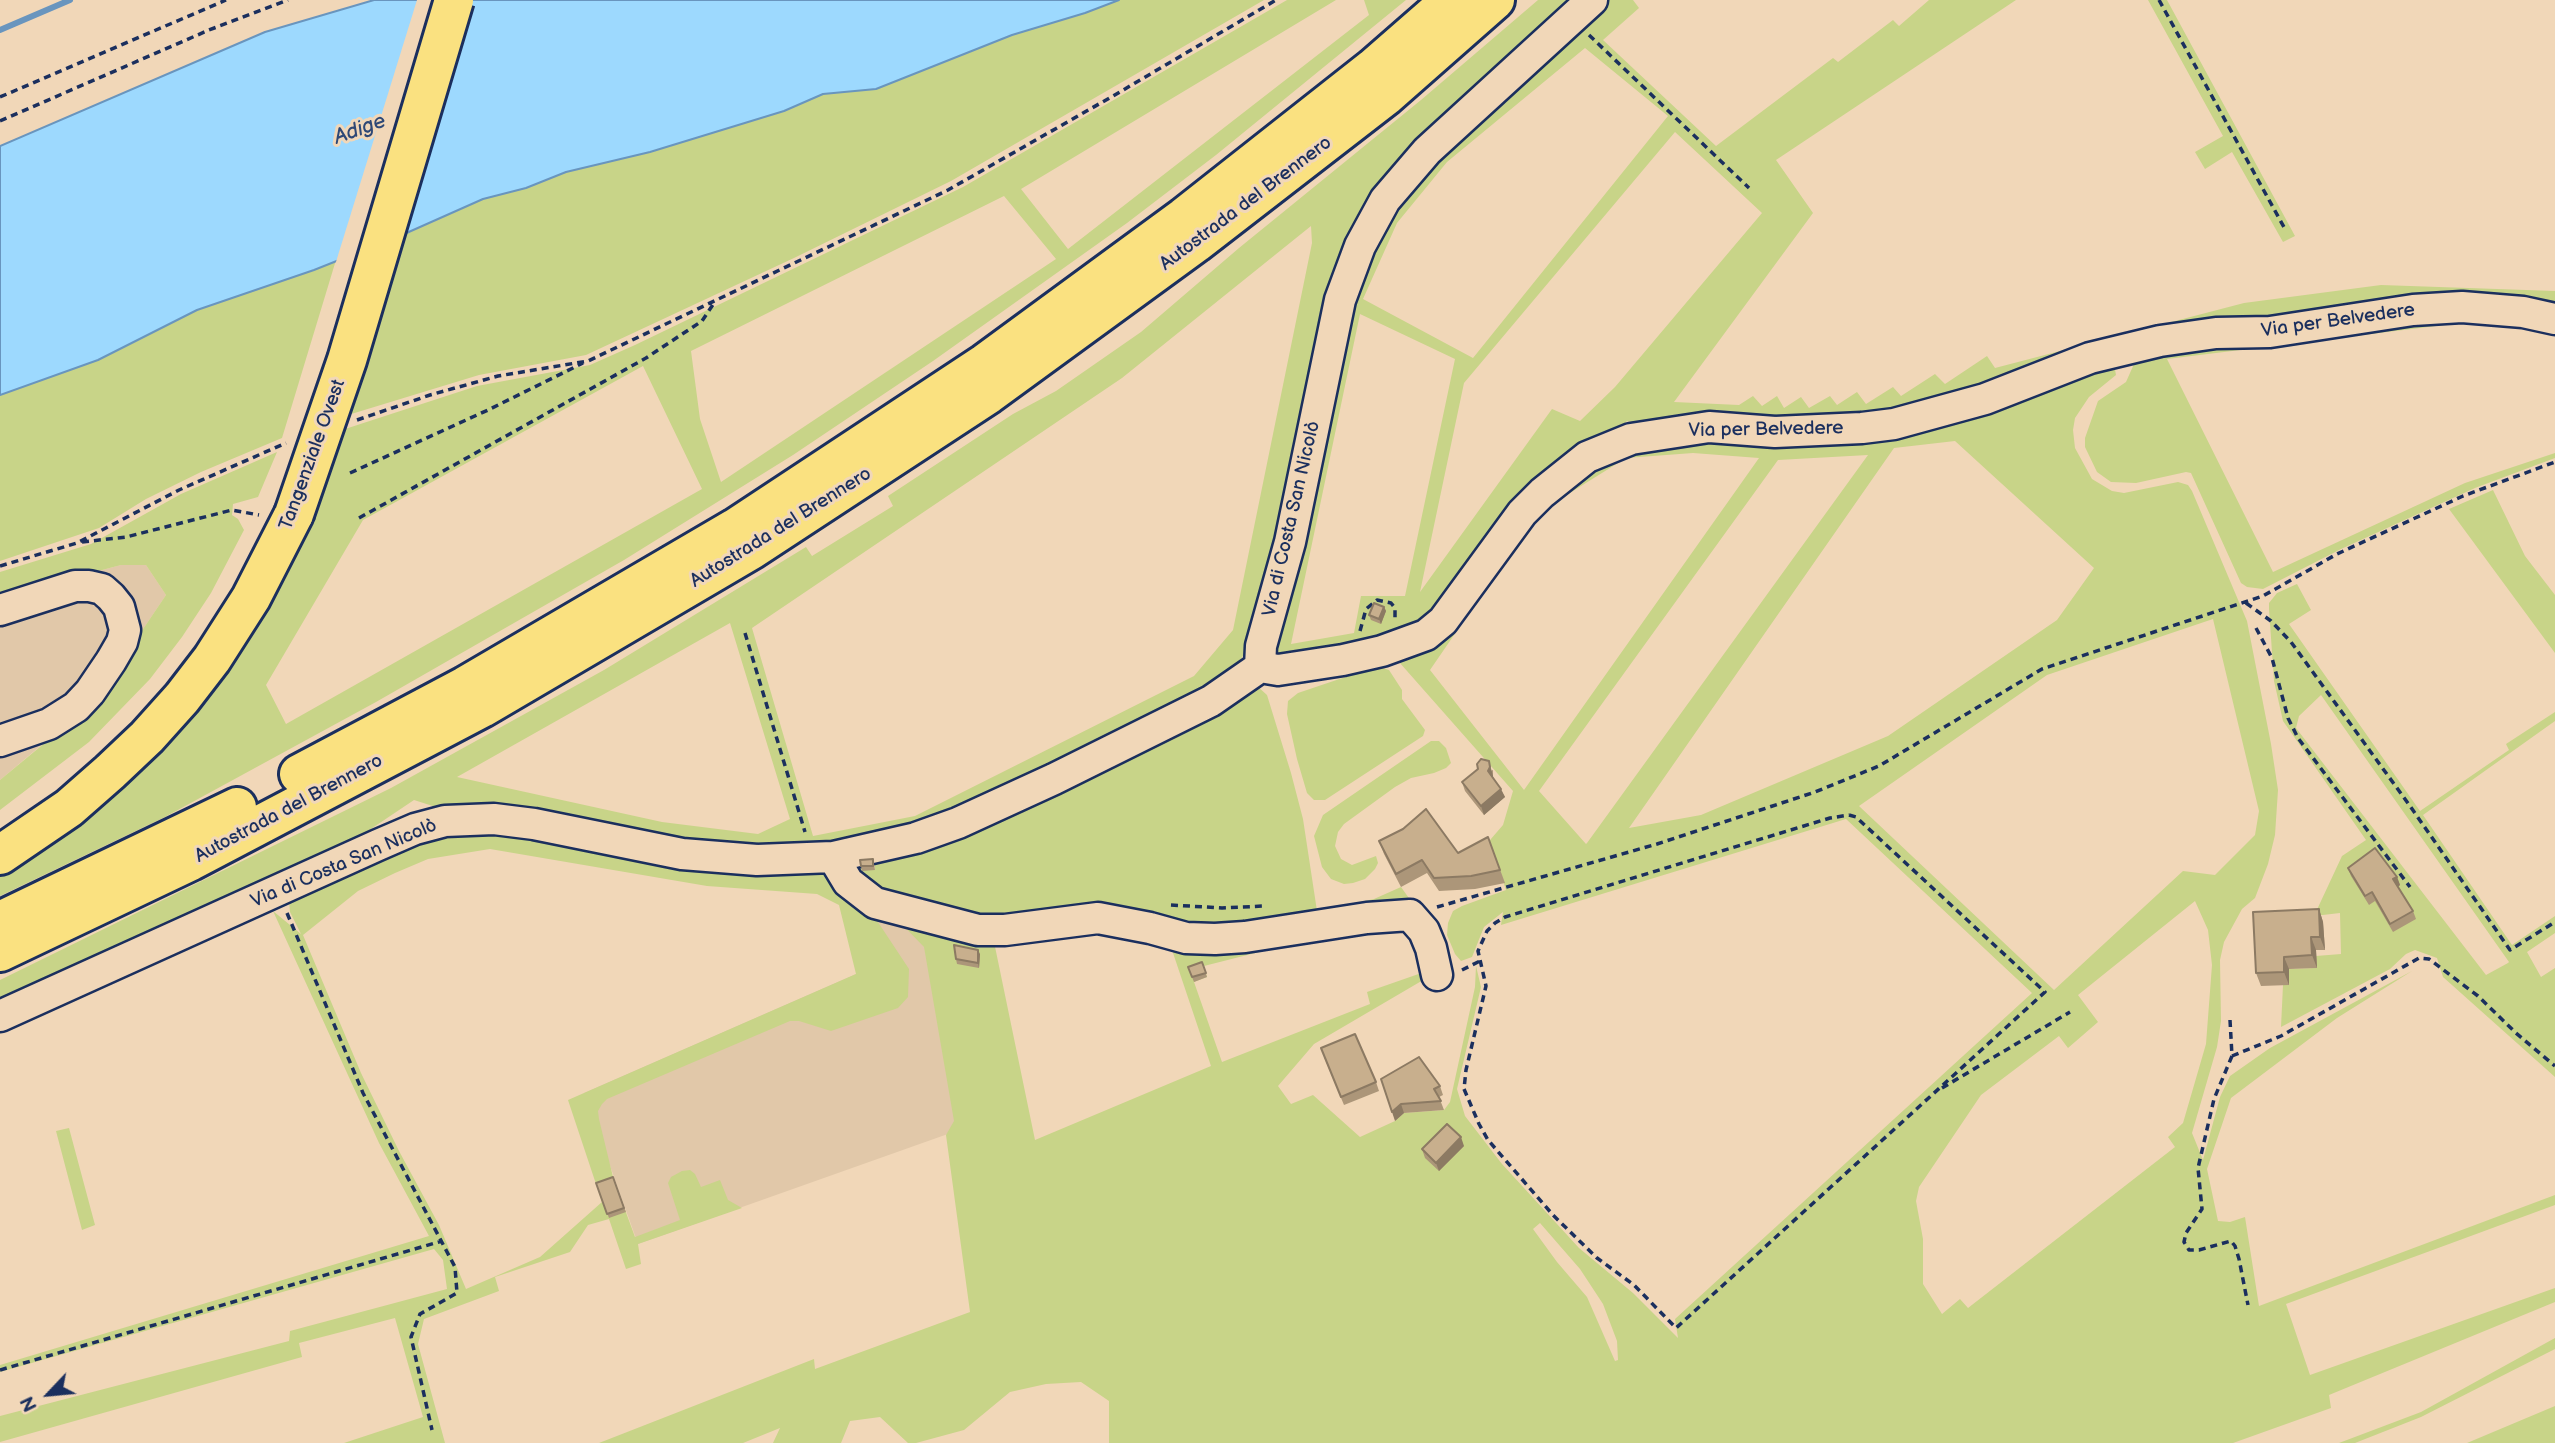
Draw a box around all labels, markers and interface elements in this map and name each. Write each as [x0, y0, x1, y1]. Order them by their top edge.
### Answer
water label: Adige [331, 109, 389, 151]
street label: Autostrada del Brennero [1155, 132, 1337, 276]
street label: Via per Belvedere [2260, 299, 2416, 343]
street label: Tangenziale Ovest [275, 377, 351, 533]
street label: Via per Belvedere [1688, 417, 1844, 443]
street label: Via di Costa San Nicolò [1258, 419, 1326, 619]
street label: Autostrada del Brennero [686, 463, 876, 593]
street label: Autostrada del Brennero [191, 750, 387, 868]
street label: Via di Costa San Nicolò [248, 814, 440, 914]
north arrow [14, 1359, 84, 1429]
text: N [16, 1392, 43, 1415]

